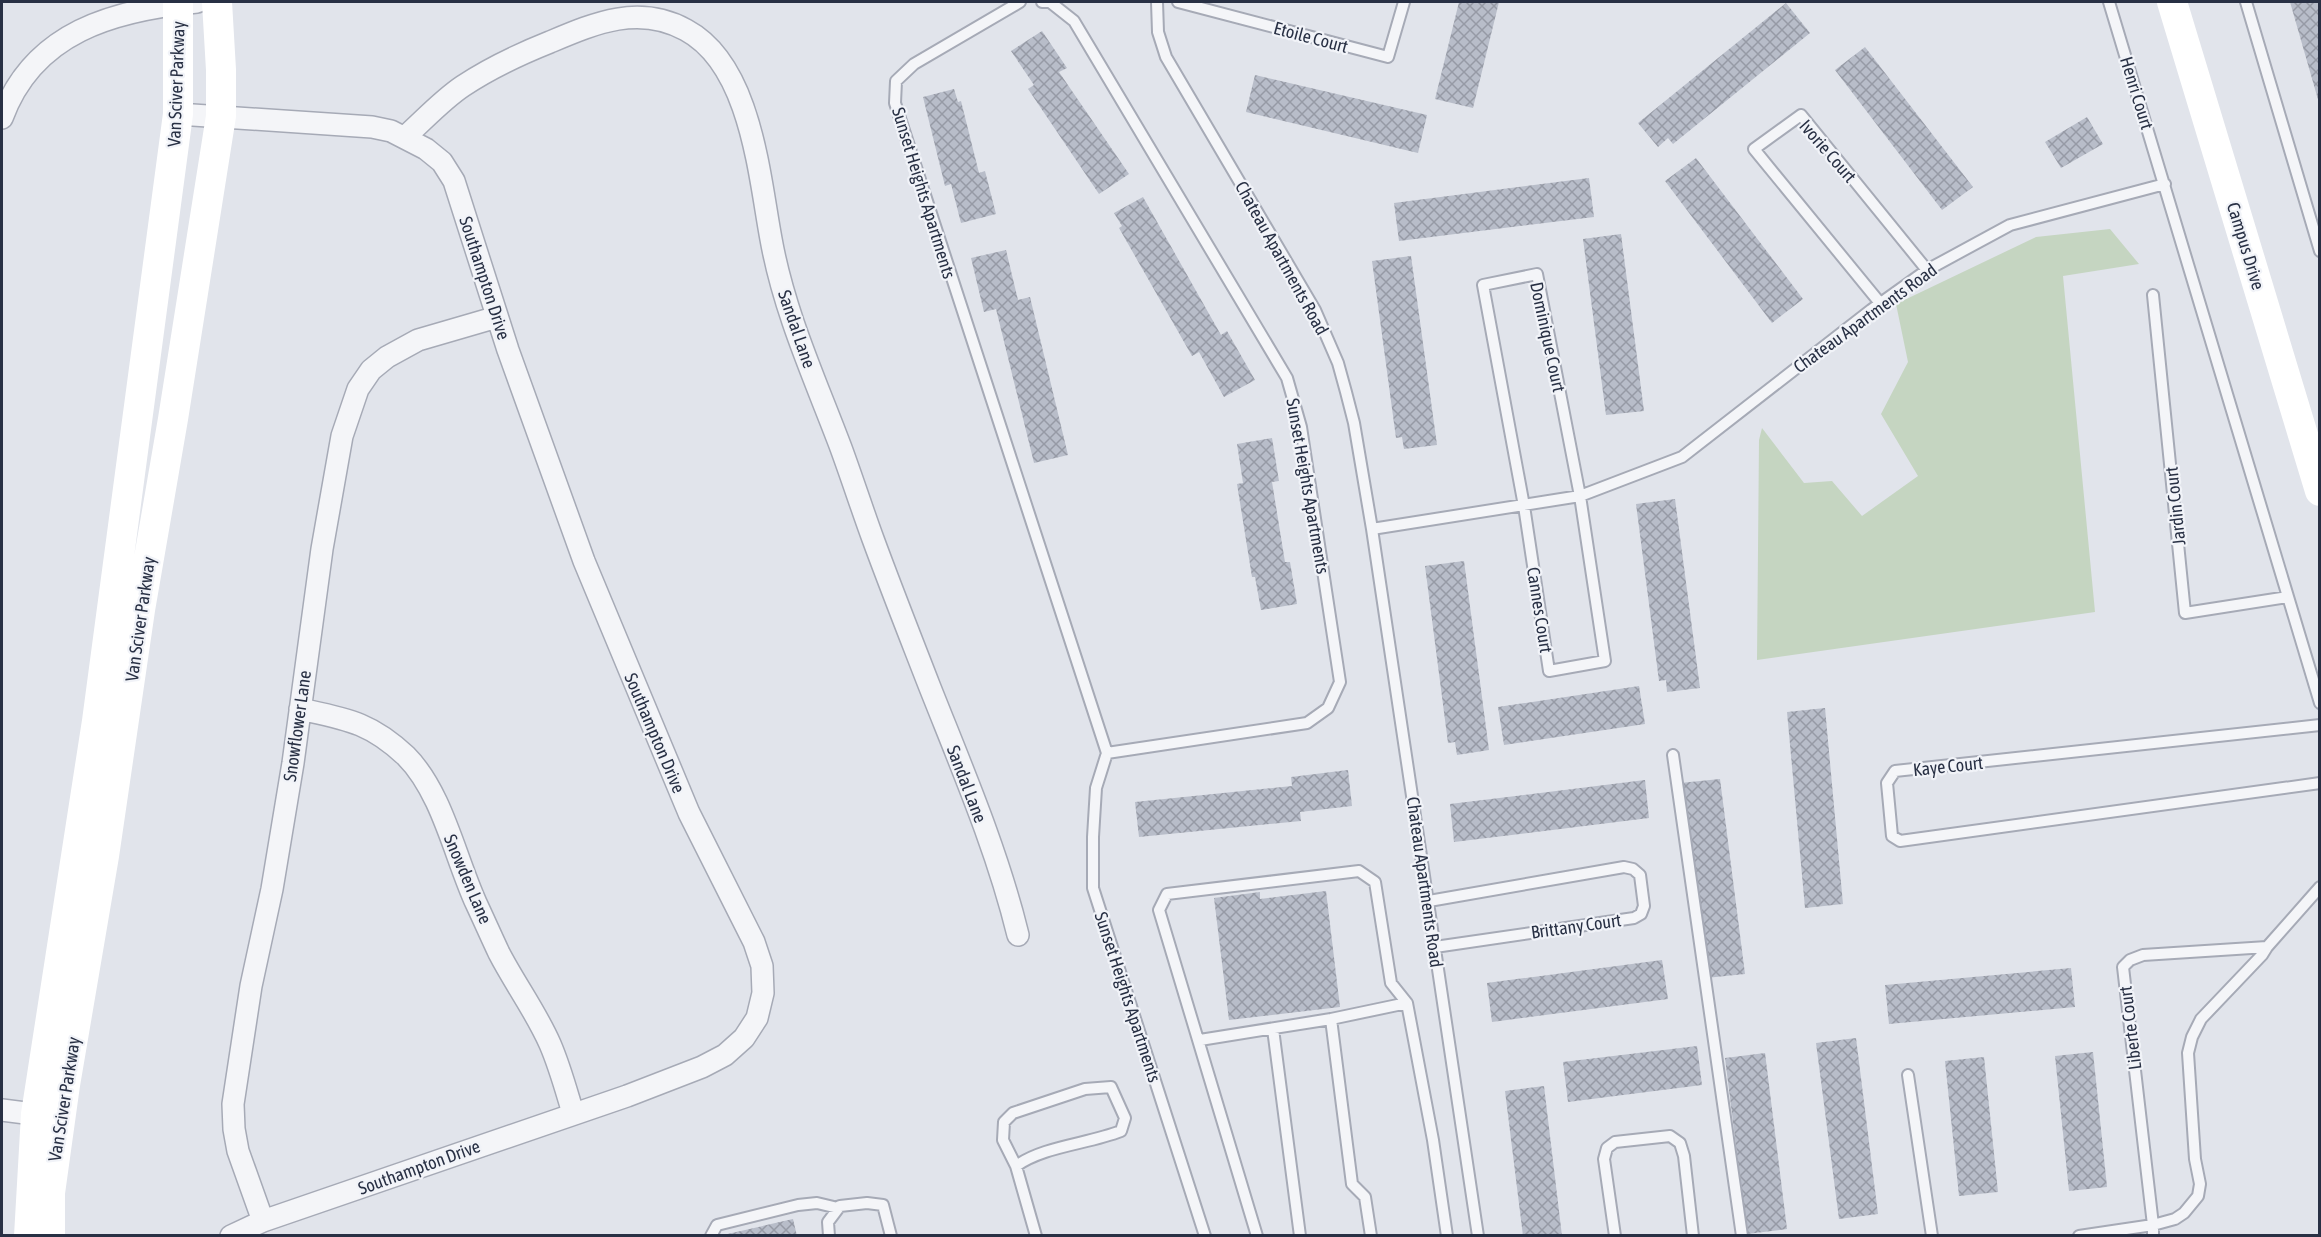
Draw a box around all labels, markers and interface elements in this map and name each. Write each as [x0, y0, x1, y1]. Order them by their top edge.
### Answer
street label: Etoile Court [1272, 17, 1350, 57]
street label: Van Sciver Parkway [163, 21, 189, 147]
street label: Henri Court [2116, 54, 2158, 132]
street label: Sunset Heights Apartments [888, 105, 960, 281]
street label: Ivorie Court [1795, 115, 1861, 187]
street label: Chateau Apartments Road [1231, 178, 1333, 338]
street label: Campus Drive [2223, 200, 2269, 292]
street label: Southampton Drive [455, 214, 515, 342]
street label: Chateau Apartments Road [1789, 259, 1941, 377]
street label: Dominique Court [1526, 280, 1570, 394]
street label: Sandal Lane [774, 287, 820, 371]
street label: Sunset Heights Apartments [1282, 397, 1334, 575]
street label: Jardin Court [2160, 466, 2190, 546]
street label: Van Sciver Parkway [121, 555, 159, 683]
street label: Cannes Court [1523, 566, 1557, 654]
street label: Snowflower Lane [279, 669, 315, 783]
street label: Southampton Drive [620, 670, 690, 796]
street label: Sandal Lane [943, 742, 991, 826]
street label: Kaye Court [1912, 752, 1984, 780]
street label: Chateau Apartments Road [1403, 795, 1447, 969]
street label: Snowden Lane [440, 831, 496, 927]
street label: Sunset Heights Apartments [1091, 909, 1165, 1085]
street label: Brittany Court [1530, 909, 1622, 943]
street label: Liberte Court [2114, 985, 2146, 1071]
street label: Van Sciver Parkway [44, 1035, 84, 1163]
street label: Southampton Drive [355, 1135, 483, 1199]

